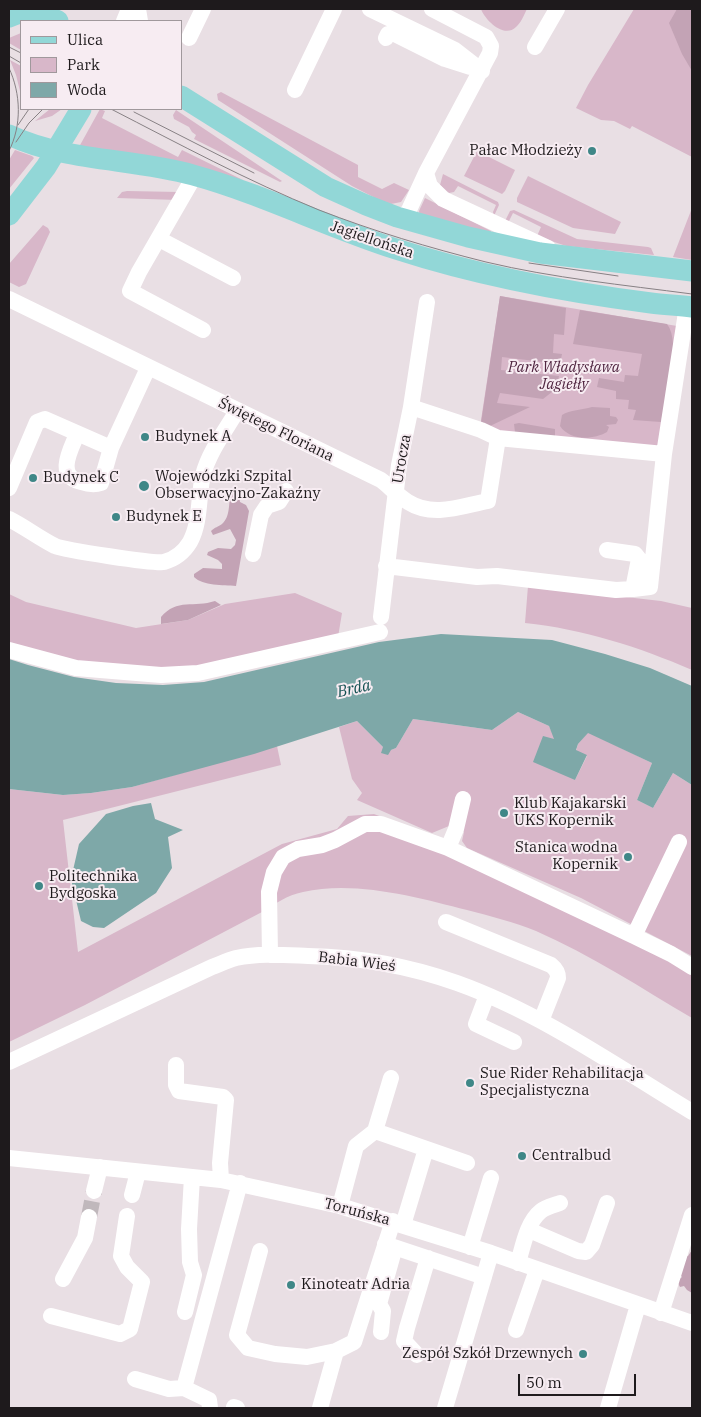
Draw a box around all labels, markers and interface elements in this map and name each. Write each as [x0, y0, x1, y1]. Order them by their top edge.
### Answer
legend [20, 20, 182, 110]
text: Ulica [67, 30, 103, 49]
text: Park [67, 55, 100, 74]
text: Woda [67, 80, 107, 99]
place label: Pałac Młodzieży [469, 142, 582, 160]
marker: Pałac Młodzieży [586, 145, 598, 157]
street label: Jagiellońska [328, 217, 416, 263]
park label: Park Władysława Jagiełły [508, 359, 620, 394]
street label: Świętego Floriana [215, 394, 337, 466]
place label: Budynek A [155, 428, 231, 446]
marker: Budynek A [139, 431, 151, 443]
street label: Urocza [389, 433, 415, 485]
place label: Wojewódzki Szpital Obserwacyjno-Zakaźny [155, 468, 320, 503]
place label: Budynek C [43, 469, 119, 487]
marker: Budynek C [27, 472, 39, 484]
marker: Wojewódzki Szpital Obserwacyjno-Zakaźny [137, 479, 151, 493]
place label: Budynek E [126, 508, 202, 526]
marker: Budynek E [110, 511, 122, 523]
water label: Brda [335, 676, 373, 702]
place label: Klub Kajakarski UKS Kopernik [514, 795, 627, 830]
marker: Klub Kajakarski UKS Kopernik [498, 807, 510, 819]
place label: Stanica wodna Kopernik [515, 839, 618, 874]
marker: Stanica wodna Kopernik [622, 851, 634, 863]
place label: Politechnika Bydgoska [49, 868, 137, 903]
marker: Politechnika Bydgoska [33, 880, 45, 892]
street label: Babia Wieś [317, 948, 397, 976]
place label: Sue Rider Rehabilitacja Specjalistyczna [480, 1065, 644, 1100]
marker: Sue Rider Rehabilitacja Specjalistyczna [464, 1077, 476, 1089]
place label: Centralbud [532, 1147, 611, 1165]
marker: Centralbud [516, 1150, 528, 1162]
street label: Toruńska [322, 1195, 392, 1229]
place label: Kinoteatr Adria [301, 1276, 410, 1294]
marker: Kinoteatr Adria [285, 1279, 297, 1291]
place label: Zespół Szkół Drzewnych [402, 1345, 573, 1363]
marker: Zespół Szkół Drzewnych [577, 1348, 589, 1360]
scale bar [521, 1364, 638, 1396]
text: 50 m [526, 1373, 562, 1392]

